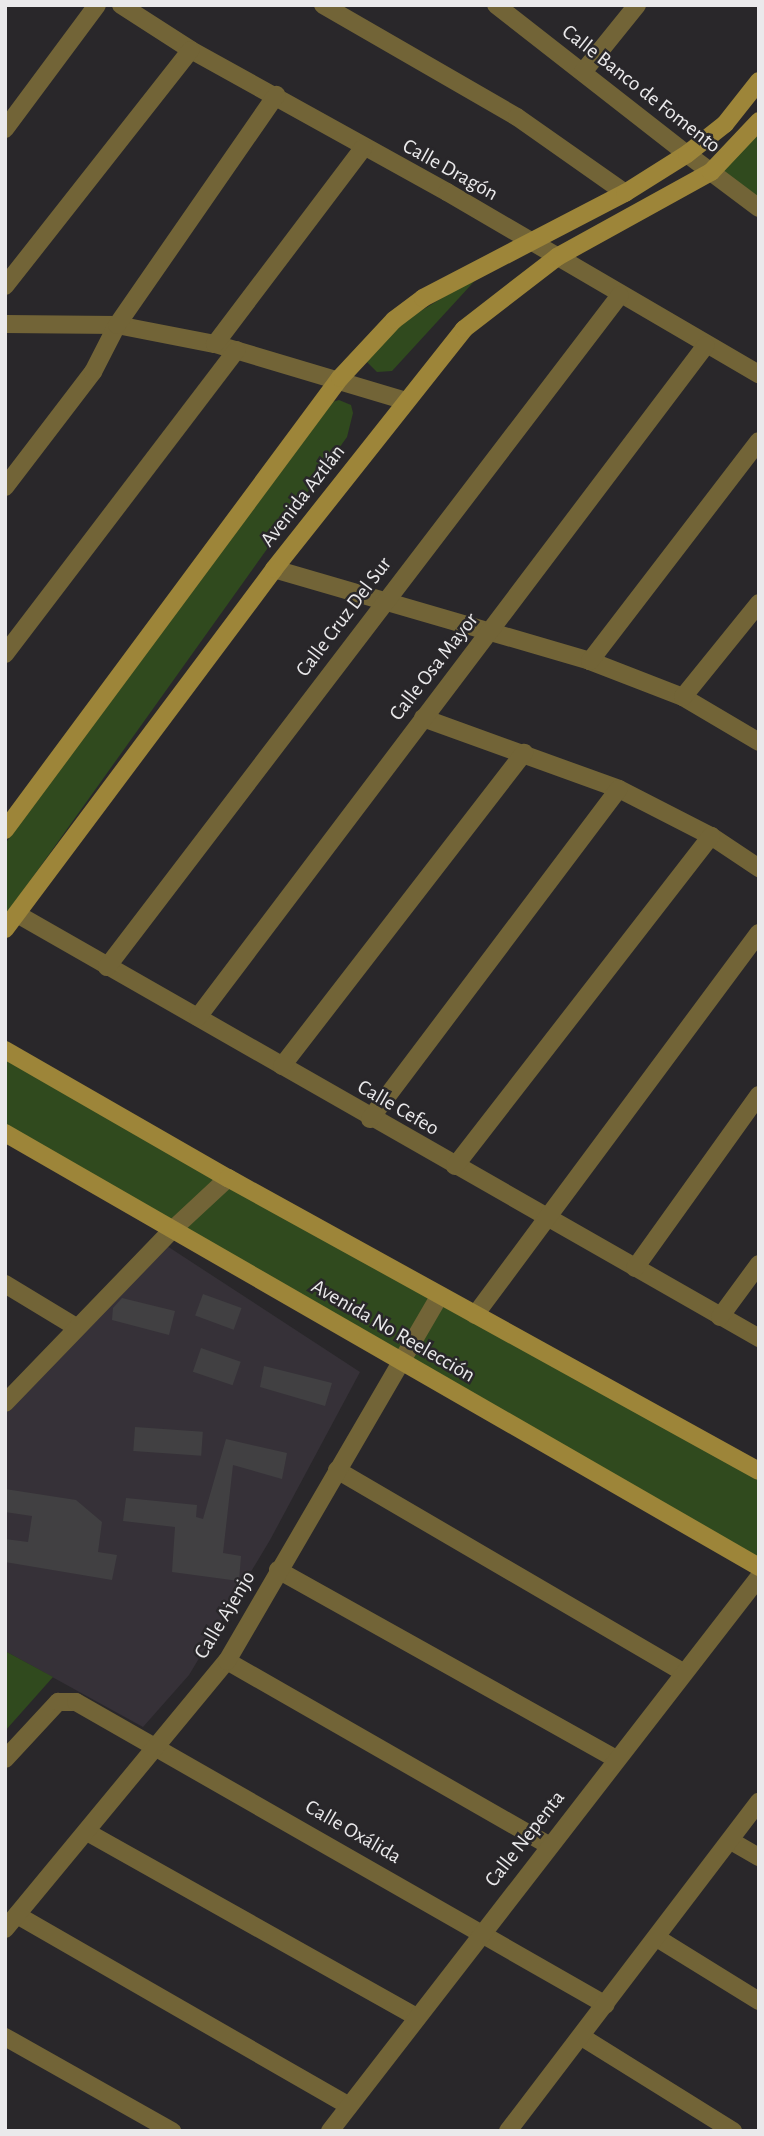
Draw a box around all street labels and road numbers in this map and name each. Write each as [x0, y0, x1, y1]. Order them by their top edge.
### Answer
street label: Calle Banco de Fomento [557, 19, 725, 159]
street label: Calle Dragón [398, 133, 502, 207]
street label: Avenida Aztlán [255, 440, 351, 552]
street label: Calle Cruz Del Sur [291, 552, 397, 682]
street label: Calle Osa Mayor [384, 608, 484, 726]
street label: Calle Cefeo [353, 1075, 443, 1141]
street label: Avenida No Reelección [307, 1274, 479, 1388]
street label: Calle Ajenjo [189, 1566, 261, 1664]
street label: Calle Nepenta [480, 1786, 570, 1892]
street label: Calle Oxálida [300, 1794, 406, 1870]

